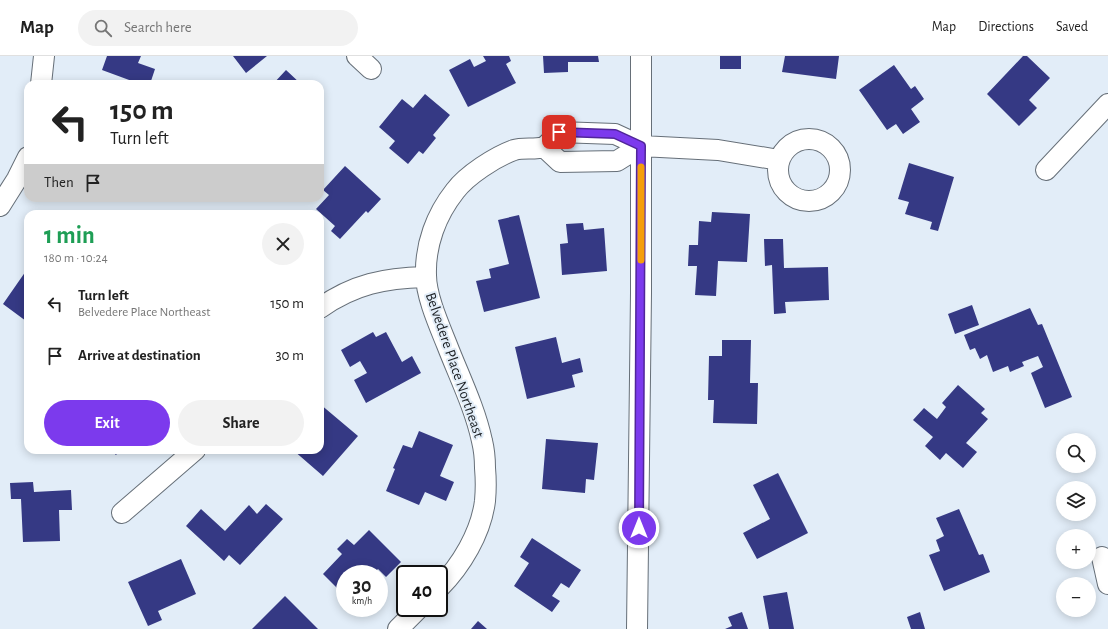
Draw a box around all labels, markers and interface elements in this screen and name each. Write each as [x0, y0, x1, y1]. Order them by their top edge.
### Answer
search box [78, 10, 358, 46]
icon: search [92, 17, 114, 39]
text: Map [20, 18, 54, 37]
text: Search here [124, 20, 192, 35]
text: Map [932, 20, 956, 34]
text: Directions [978, 20, 1034, 34]
text: Saved [1056, 20, 1088, 34]
icon: left [44, 96, 96, 148]
text: 150 m [110, 97, 174, 125]
pin [542, 115, 576, 149]
icon: arrive [548, 121, 570, 143]
text: Turn left [110, 130, 169, 148]
icon: arrive [82, 172, 104, 194]
text: Then [44, 175, 74, 190]
button: close [262, 223, 304, 265]
text: 1 min [44, 224, 95, 248]
text: 180 m · 10:24 [44, 252, 108, 265]
text: Turn left [78, 288, 129, 303]
street label: Belvedere Place Northeast [423, 290, 487, 440]
icon: left [44, 293, 66, 315]
text: 150 m [270, 296, 304, 311]
text: Belvedere Place Northeast [78, 306, 210, 319]
icon: arrive [44, 345, 66, 367]
text: Arrive at destination [78, 348, 201, 363]
text: 30 m [275, 348, 304, 363]
button: Exit [44, 400, 170, 446]
button: Share [178, 400, 304, 446]
map controls [1056, 433, 1096, 617]
button: search [1056, 433, 1096, 473]
button: layers [1056, 481, 1096, 521]
position arrow [618, 507, 660, 549]
button: + [1056, 529, 1096, 569]
speed limit sign: 40 [396, 565, 448, 617]
text: 30 [352, 576, 372, 596]
button: − [1056, 577, 1096, 617]
text: km/h [352, 596, 372, 606]

